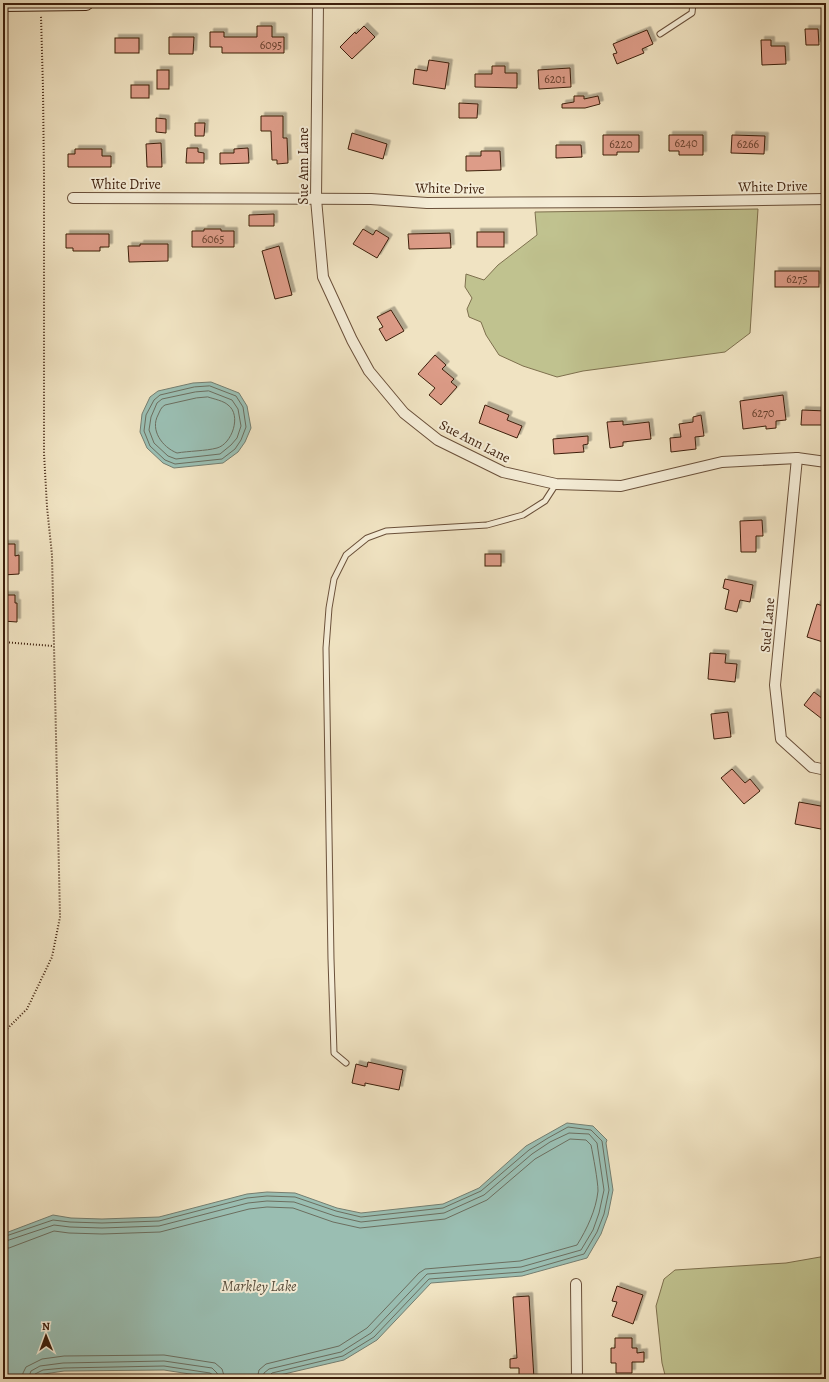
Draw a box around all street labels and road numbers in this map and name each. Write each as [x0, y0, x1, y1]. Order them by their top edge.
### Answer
street label: Sue Ann Lane [294, 127, 313, 205]
street label: White Drive [90, 175, 161, 194]
street label: White Drive [737, 176, 808, 197]
street label: White Drive [414, 178, 485, 199]
street label: Sue Ann Lane [436, 415, 514, 468]
street label: Suel Lane [756, 597, 779, 653]

